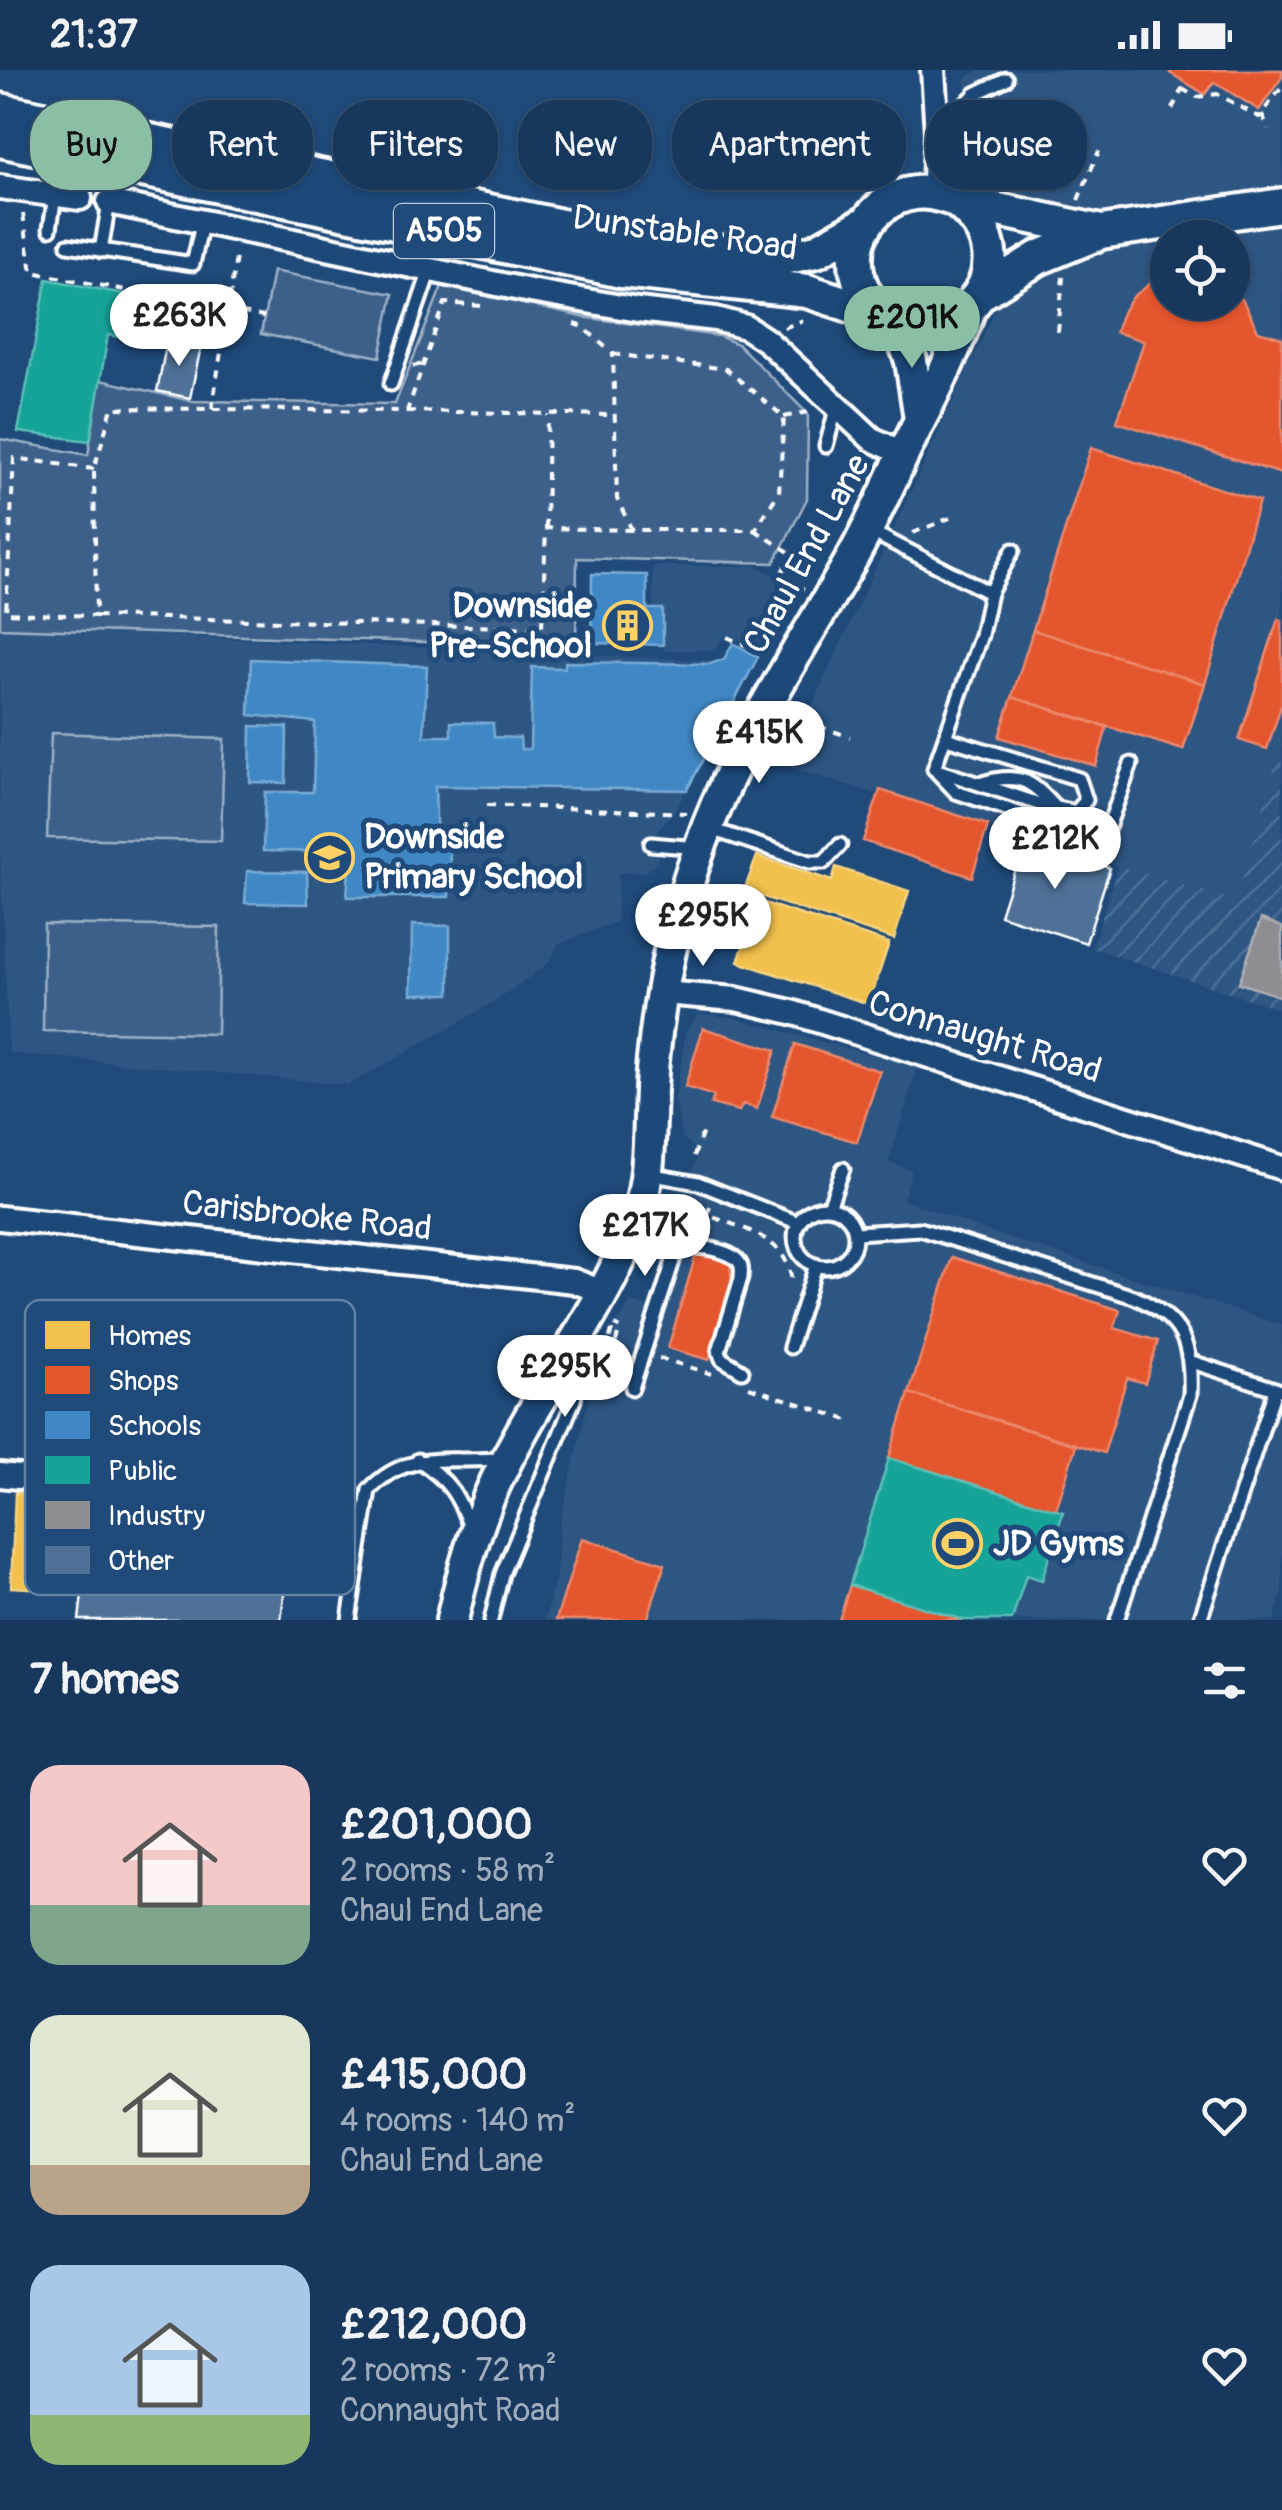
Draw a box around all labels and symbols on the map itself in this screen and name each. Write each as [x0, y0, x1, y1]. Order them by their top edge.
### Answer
street label: Dunstable Road [570, 195, 800, 271]
road number: A505 [394, 204, 494, 258]
pin: £263K [109, 284, 249, 369]
pin: £201K [842, 286, 982, 371]
street label: Chaul End Lane [734, 446, 880, 662]
place label: Downside Pre-School [429, 584, 593, 668]
building icon: Downside Pre-School [601, 600, 653, 652]
pin: £415K [689, 701, 829, 786]
pin: £212K [985, 807, 1125, 892]
place label: Downside Primary School [364, 815, 583, 899]
school or university icon: Downside Primary School [303, 831, 355, 883]
pin: £295K [633, 884, 773, 969]
street label: Connaught Road [863, 981, 1107, 1093]
street label: Carisbrooke Road [180, 1181, 434, 1251]
pin: £217K [575, 1194, 715, 1279]
legend [25, 1300, 355, 1595]
text: Homes [108, 1319, 192, 1354]
pin: £295K [495, 1335, 635, 1420]
text: Shops [108, 1364, 179, 1399]
text: Schools [108, 1409, 201, 1444]
text: Public [108, 1454, 177, 1489]
text: Industry [108, 1499, 205, 1534]
sports icon: JD Gyms [932, 1518, 984, 1570]
place label: JD Gyms [993, 1522, 1124, 1566]
text: Other [108, 1544, 174, 1579]

